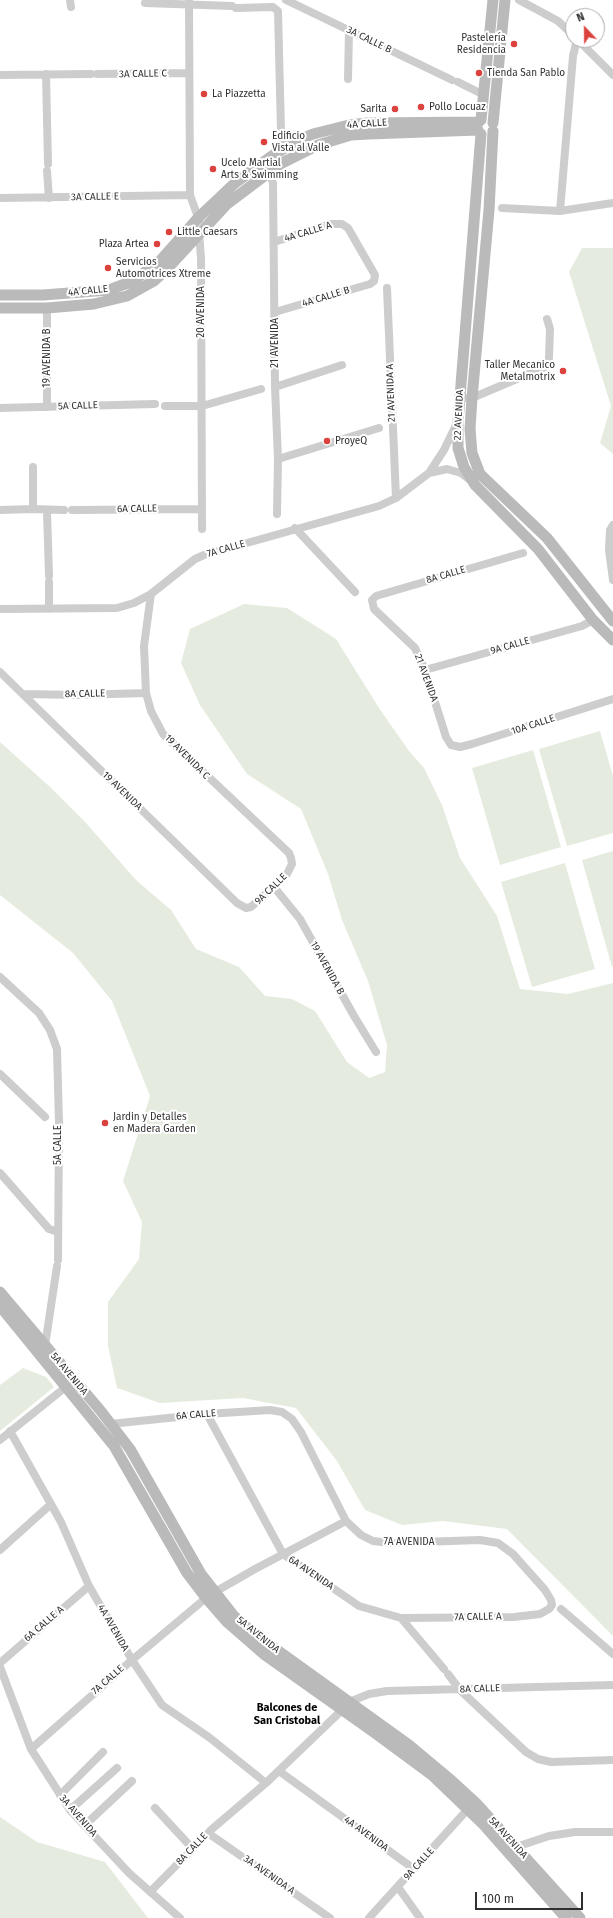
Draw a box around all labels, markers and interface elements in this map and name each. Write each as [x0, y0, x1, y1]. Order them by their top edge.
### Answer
north arrow [565, 8, 605, 48]
text: N [575, 10, 587, 25]
street label: 3A CALLE B [344, 24, 394, 56]
place label: Pastelería Residencia [457, 32, 506, 56]
marker: Pastelería Residencia [509, 39, 519, 49]
place label: Tienda San Pablo [487, 67, 565, 79]
street label: 3A CALLE C [119, 68, 167, 80]
marker: Tienda San Pablo [474, 68, 484, 78]
place label: La Piazzetta [212, 88, 266, 100]
marker: La Piazzetta [199, 89, 209, 99]
place label: Pollo Locuaz [429, 101, 486, 113]
marker: Pollo Locuaz [416, 102, 426, 112]
place label: Sarita [360, 103, 387, 115]
marker: Sarita [390, 104, 400, 114]
street label: 4A CALLE [346, 117, 388, 131]
place label: Edificio Vista al Valle [272, 130, 329, 154]
marker: Edificio Vista al Valle [259, 137, 269, 147]
place label: Ucelo Martial Arts & Swimming [221, 157, 298, 180]
marker: Ucelo Martial Arts & Swimming [208, 164, 218, 174]
street label: 3A CALLE E [71, 191, 119, 203]
street label: 4A CALLE A [283, 219, 333, 245]
place label: Little Caesars [177, 226, 238, 238]
marker: Little Caesars [164, 227, 174, 237]
place label: Plaza Artea [99, 238, 149, 250]
marker: Plaza Artea [152, 239, 162, 249]
place label: Servicios Automotrices Xtreme [116, 256, 211, 280]
marker: Servicios Automotrices Xtreme [103, 263, 113, 273]
street label: 4A CALLE [67, 283, 109, 299]
street label: 4A CALLE B [301, 284, 351, 310]
street label: 20 AVENIDA [195, 286, 207, 338]
street label: 21 AVENIDA [269, 318, 281, 368]
street label: 19 AVENIDA B [41, 328, 53, 388]
place label: Taller Mecanico Metalmotrix [485, 359, 555, 382]
street label: 21 AVENIDA A [384, 364, 398, 422]
marker: Taller Mecanico Metalmotrix [558, 366, 568, 376]
street label: 22 AVENIDA [452, 389, 466, 441]
street label: 5A CALLE [58, 399, 98, 413]
place label: ProyeQ [335, 435, 367, 447]
marker: ProyeQ [322, 436, 332, 446]
street label: 6A CALLE [117, 503, 157, 515]
street label: 7A CALLE [206, 538, 246, 560]
street label: 8A CALLE [425, 564, 467, 586]
street label: 9A CALLE [489, 635, 531, 657]
street label: 21 AVENIDA [412, 652, 440, 704]
street label: 8A CALLE [65, 688, 105, 700]
street label: 10A CALLE [510, 712, 556, 738]
street label: 19 AVENIDA C [162, 732, 212, 782]
street label: 19 AVENIDA [100, 769, 144, 813]
street label: 9A CALLE [252, 871, 290, 907]
street label: 19 AVENIDA B [307, 939, 347, 997]
place label: Jardin y Detalles en Madera Garden [113, 1111, 196, 1134]
marker: Jardin y Detalles en Madera Garden [100, 1118, 110, 1128]
street label: 5A CALLE [52, 1125, 64, 1165]
street label: 5A AVENIDA [48, 1350, 90, 1398]
street label: 6A CALLE [175, 1407, 217, 1423]
street label: 7A AVENIDA [384, 1536, 434, 1548]
street label: 6A AVENIDA [286, 1553, 336, 1593]
street label: 4A AVENIDA [95, 1602, 131, 1654]
street label: 6A CALLE A [22, 1603, 66, 1645]
street label: 7A CALLE A [454, 1611, 502, 1623]
street label: 5A AVENIDA [234, 1614, 282, 1656]
street label: 7A CALLE [89, 1663, 127, 1697]
street label: 8A CALLE [460, 1682, 500, 1696]
district label: Balcones de San Cristobal [254, 1701, 320, 1727]
street label: 3A AVENIDA [57, 1793, 99, 1839]
street label: 4A AVENIDA [341, 1814, 391, 1854]
street label: 5A AVENIDA [486, 1815, 530, 1861]
street label: 8A CALLE [174, 1830, 210, 1868]
street label: 9A CALLE [401, 1845, 437, 1883]
street label: 3A AVENIDA A [241, 1853, 297, 1897]
scale bar [477, 1884, 585, 1910]
text: 100 m [482, 1892, 514, 1906]

